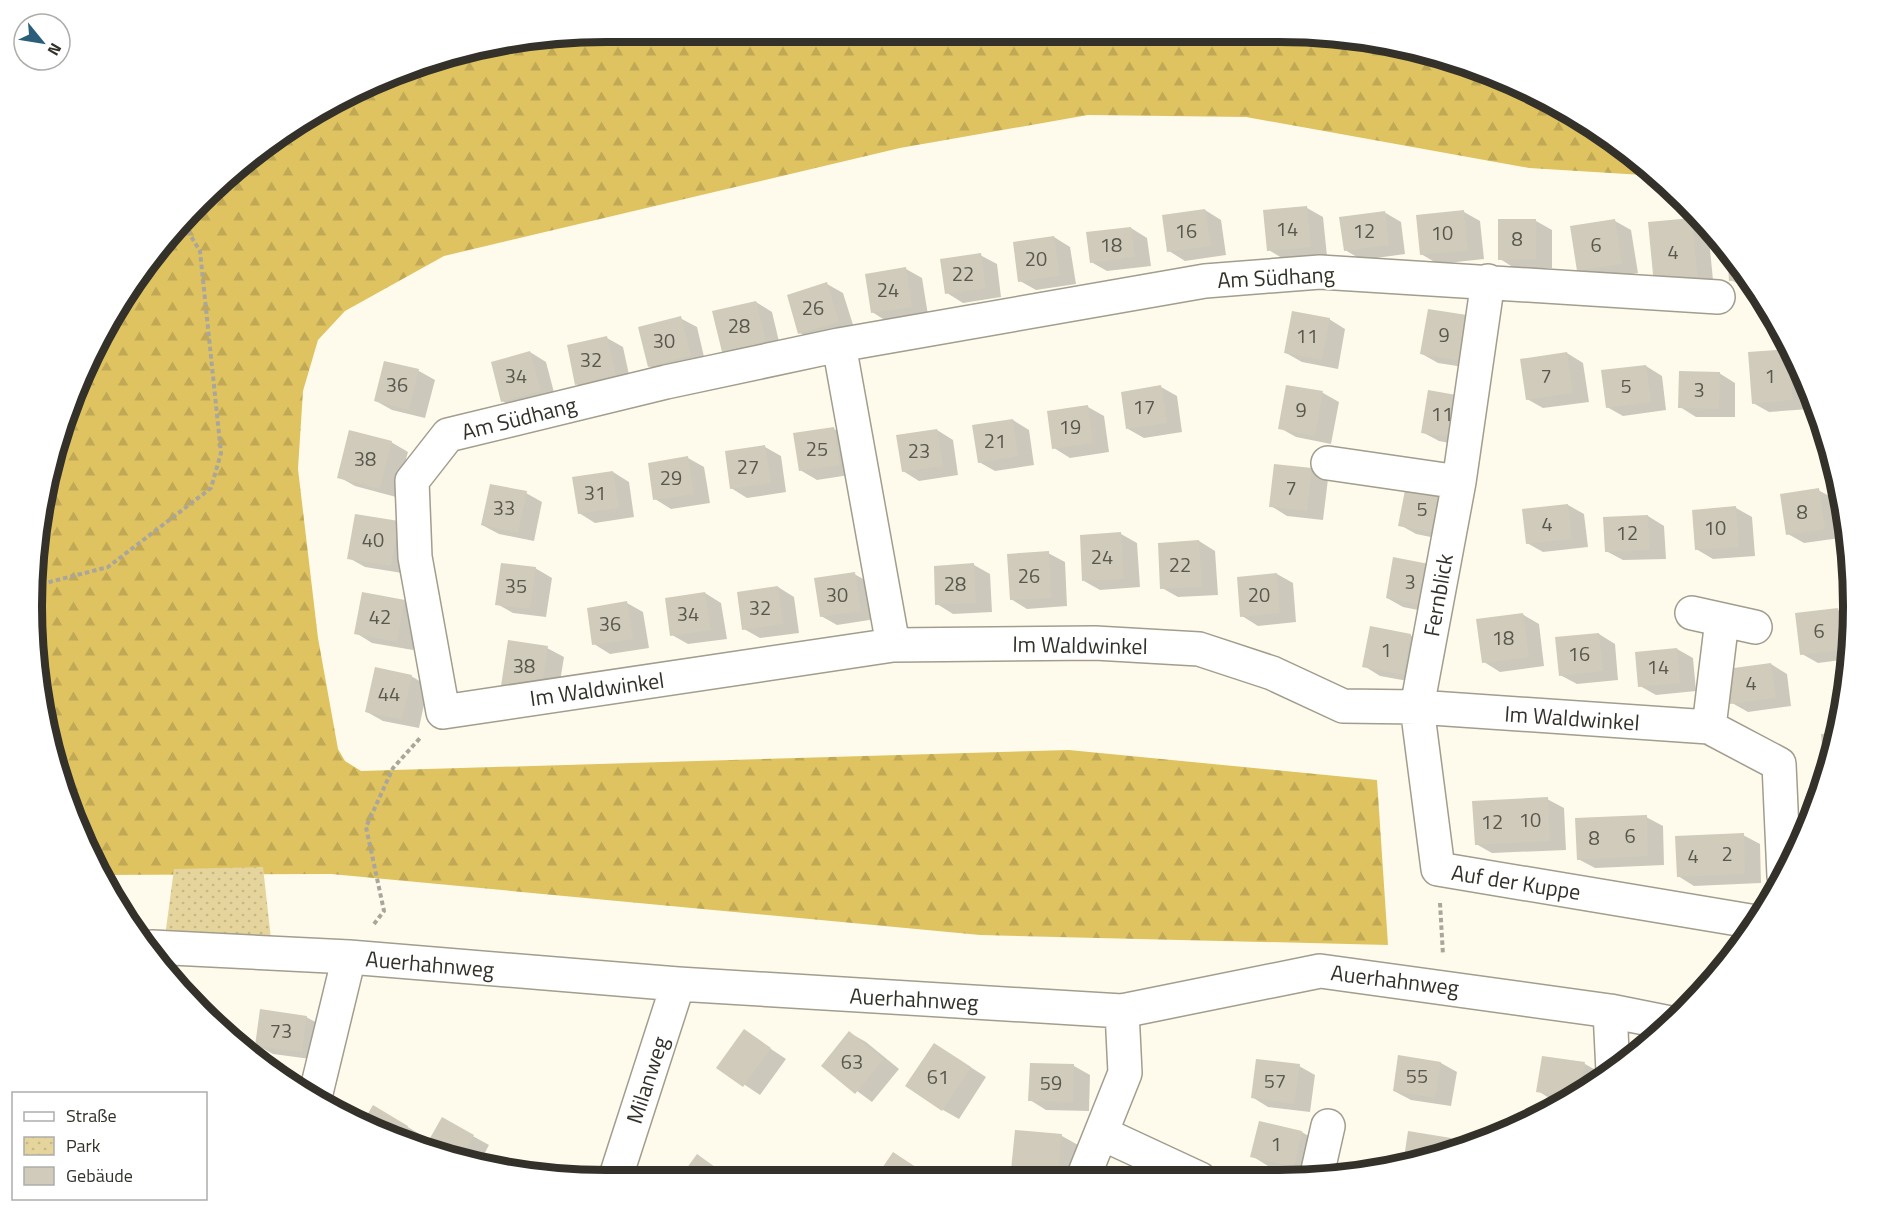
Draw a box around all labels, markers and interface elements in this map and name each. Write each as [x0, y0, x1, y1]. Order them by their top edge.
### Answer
north arrow [12, 12, 72, 72]
text: N [42, 39, 68, 60]
house number: 14 [1276, 213, 1298, 244]
house number: 16 [1175, 215, 1197, 246]
house number: 12 [1353, 215, 1375, 246]
house number: 10 [1431, 217, 1453, 248]
house number: 8 [1511, 223, 1523, 254]
house number: 18 [1100, 229, 1122, 260]
house number: 6 [1590, 229, 1602, 260]
house number: 4 [1667, 236, 1679, 267]
house number: 20 [1025, 243, 1047, 274]
street label: Am Südhang [1216, 257, 1336, 297]
house number: 22 [952, 258, 974, 289]
house number: 24 [877, 274, 899, 305]
house number: 26 [802, 292, 824, 323]
house number: 28 [728, 310, 750, 341]
house number: 9 [1438, 319, 1450, 350]
house number: 11 [1296, 320, 1318, 351]
house number: 30 [653, 325, 675, 356]
house number: 32 [580, 344, 602, 375]
house number: 34 [505, 360, 527, 391]
house number: 7 [1540, 360, 1552, 391]
house number: 1 [1764, 360, 1776, 391]
house number: 36 [386, 369, 408, 400]
house number: 5 [1620, 370, 1632, 401]
house number: 3 [1693, 374, 1705, 405]
street label: Am Südhang [458, 387, 580, 449]
house number: 17 [1133, 391, 1155, 422]
house number: 9 [1295, 394, 1307, 425]
house number: 11 [1431, 398, 1453, 429]
house number: 19 [1059, 411, 1081, 442]
house number: 21 [984, 425, 1006, 456]
house number: 25 [806, 433, 828, 464]
house number: 23 [908, 435, 930, 466]
house number: 38 [354, 443, 376, 474]
house number: 27 [737, 451, 759, 482]
house number: 29 [660, 462, 682, 493]
house number: 7 [1285, 472, 1297, 503]
house number: 31 [584, 477, 606, 508]
house number: 33 [493, 492, 515, 523]
house number: 5 [1416, 493, 1428, 524]
house number: 8 [1796, 496, 1808, 527]
house number: 4 [1541, 508, 1553, 539]
house number: 10 [1704, 512, 1726, 543]
house number: 12 [1616, 517, 1638, 548]
house number: 40 [362, 524, 384, 555]
house number: 24 [1091, 541, 1113, 572]
house number: 22 [1169, 549, 1191, 580]
street label: Fernblick [1414, 551, 1462, 639]
house number: 26 [1018, 560, 1040, 591]
house number: 3 [1404, 566, 1416, 597]
house number: 28 [944, 568, 966, 599]
house number: 35 [505, 570, 527, 601]
house number: 30 [826, 579, 848, 610]
house number: 20 [1248, 579, 1270, 610]
house number: 32 [749, 592, 771, 623]
house number: 34 [677, 598, 699, 629]
house number: 42 [369, 601, 391, 632]
house number: 36 [599, 608, 621, 639]
house number: 6 [1813, 615, 1825, 646]
house number: 18 [1492, 622, 1514, 653]
street label: Im Waldwinkel [1012, 627, 1148, 663]
house number: 1 [1380, 634, 1392, 665]
house number: 16 [1568, 638, 1590, 669]
house number: 38 [513, 650, 535, 681]
house number: 14 [1647, 651, 1669, 682]
street label: Im Waldwinkel [528, 663, 666, 715]
house number: 4 [1745, 667, 1757, 698]
house number: 44 [378, 678, 400, 709]
street label: Im Waldwinkel [1503, 696, 1641, 740]
house number: 10 [1519, 804, 1541, 835]
house number: 12 [1481, 806, 1503, 837]
house number: 6 [1624, 820, 1636, 851]
house number: 8 [1588, 822, 1600, 853]
house number: 2 [1721, 838, 1733, 869]
house number: 4 [1687, 840, 1699, 871]
street label: Auf der Kuppe [1449, 855, 1583, 909]
street label: Auerhahnweg [364, 941, 496, 987]
street label: Auerhahnweg [1329, 955, 1461, 1005]
street label: Auerhahnweg [849, 979, 979, 1019]
house number: 73 [270, 1015, 292, 1046]
street label: Milanweg [617, 1032, 677, 1128]
house number: 63 [841, 1046, 863, 1077]
house number: 55 [1406, 1060, 1428, 1091]
house number: 61 [927, 1061, 949, 1092]
house number: 57 [1264, 1065, 1286, 1096]
house number: 59 [1040, 1067, 1062, 1098]
legend [12, 1092, 207, 1200]
text: Straße [66, 1102, 117, 1129]
house number: 1 [1270, 1128, 1282, 1159]
text: Park [66, 1132, 101, 1159]
text: Gebäude [66, 1162, 133, 1189]

